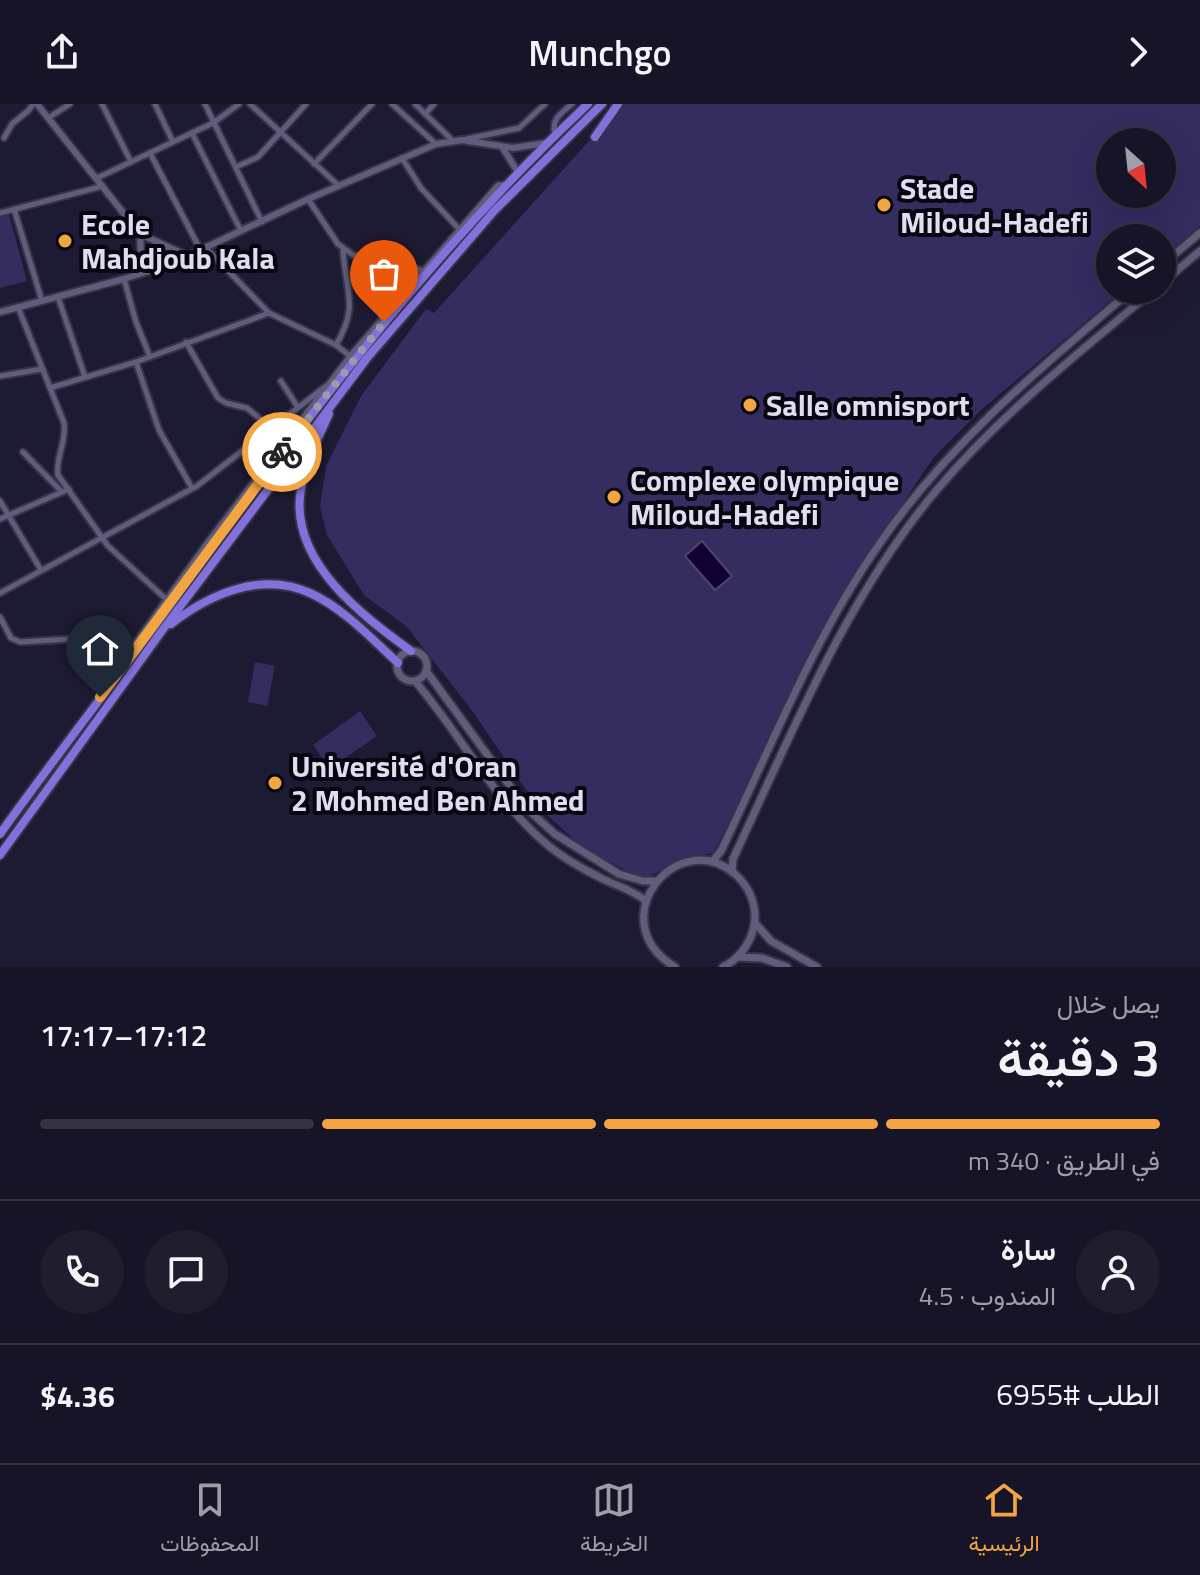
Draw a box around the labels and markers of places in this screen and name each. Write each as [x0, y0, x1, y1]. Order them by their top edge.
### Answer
place label: Stade Miloud-Hadefi [900, 165, 1089, 245]
marker: Stade Miloud-Hadefi [875, 196, 893, 214]
place label: Ecole Mahdjoub Kala [81, 201, 275, 281]
marker: Ecole Mahdjoub Kala [56, 232, 74, 250]
pin [350, 240, 418, 322]
place label: Salle omnisport [766, 382, 970, 428]
marker: Salle omnisport [741, 396, 759, 414]
place label: Complexe olympique Miloud-Hadefi [630, 457, 899, 537]
marker: Complexe olympique Miloud-Hadefi [605, 488, 623, 506]
pin [66, 615, 134, 697]
place label: Université d'Oran 2 Mohmed Ben Ahmed [291, 743, 584, 823]
marker: Université d'Oran 2 Mohmed Ben Ahmed [266, 774, 284, 792]

